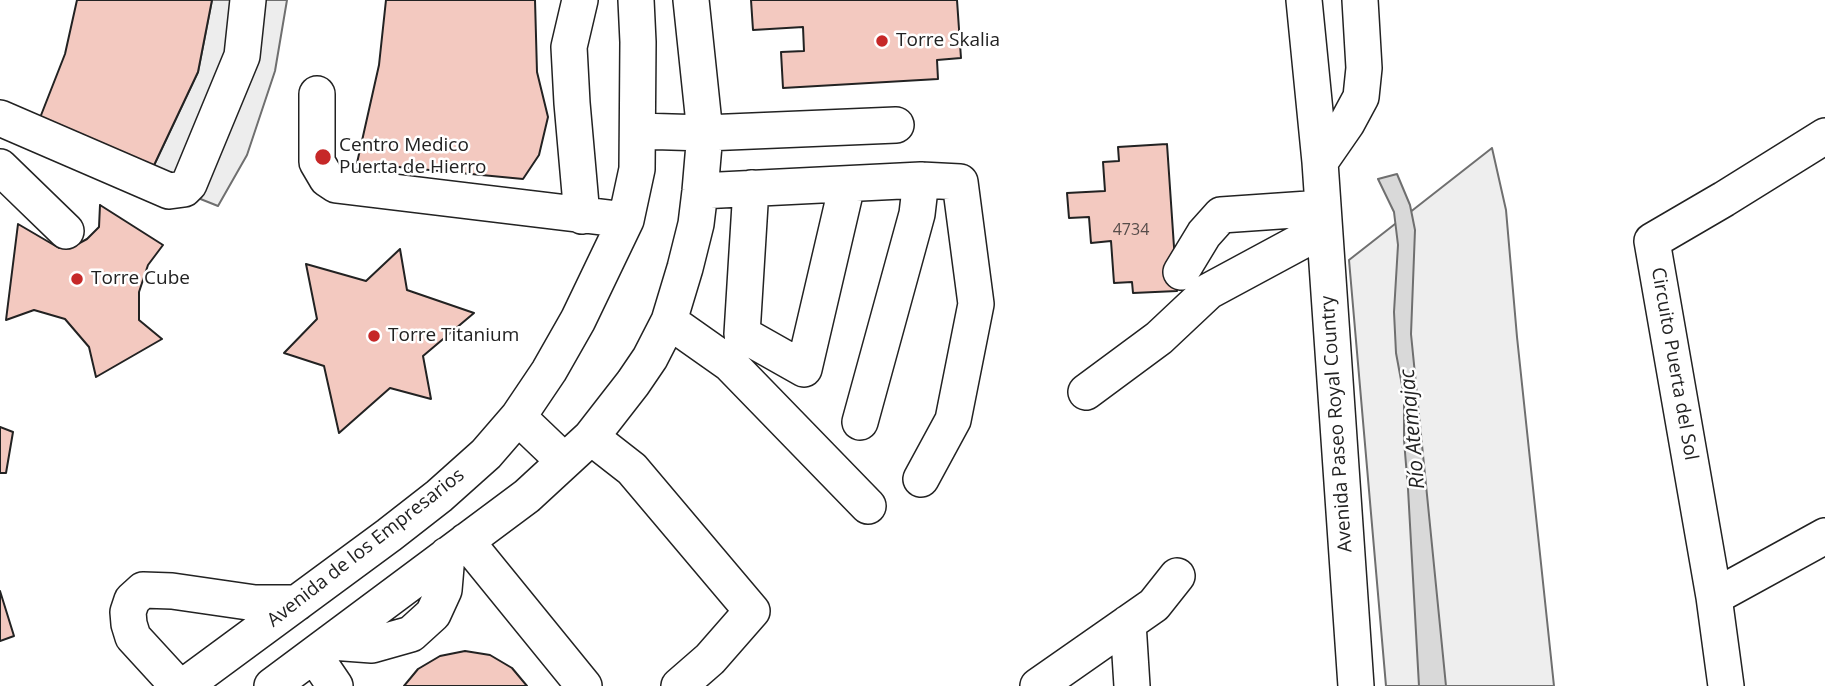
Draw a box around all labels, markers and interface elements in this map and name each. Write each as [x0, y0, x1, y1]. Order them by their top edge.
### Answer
place label: Torre Skalia [896, 30, 1000, 52]
marker: Torre Skalia [874, 33, 890, 49]
place label: Centro Medico Puerta de Hierro [339, 135, 486, 179]
marker: Centro Medico Puerta de Hierro [313, 147, 333, 167]
house number: 4734 [1113, 220, 1149, 240]
street label: Circuito Puerta del Sol [1646, 266, 1702, 462]
place label: Torre Cube [91, 268, 190, 290]
marker: Torre Cube [69, 271, 85, 287]
street label: Avenida Paseo Royal Country [1317, 295, 1357, 553]
place label: Torre Titanium [388, 325, 519, 347]
marker: Torre Titanium [366, 328, 382, 344]
water label: Río Atemajac [1395, 368, 1431, 490]
street label: Avenida de los Empresarios [263, 464, 469, 632]

